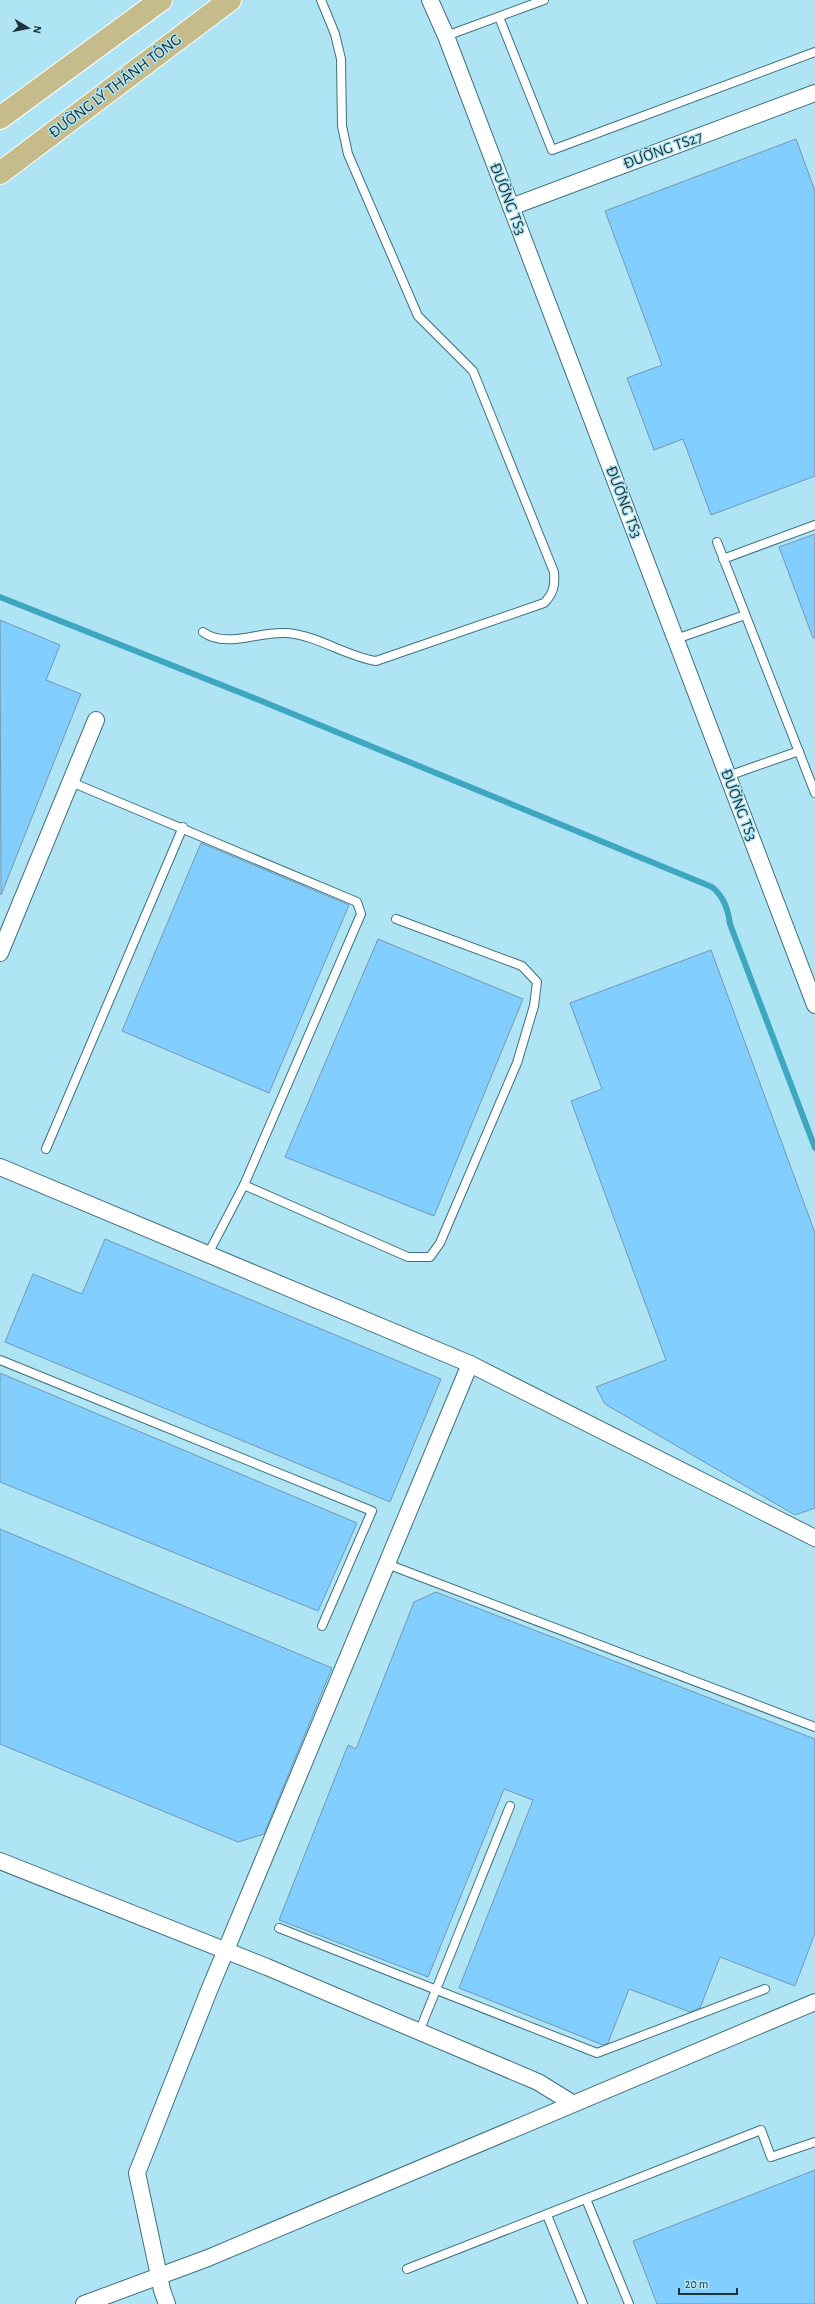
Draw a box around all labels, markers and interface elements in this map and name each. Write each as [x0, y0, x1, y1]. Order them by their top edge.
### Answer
north arrow [8, 8, 48, 48]
text: N [31, 25, 43, 34]
street label: ĐƯỜNG LÝ THÁNH TÔNG [45, 29, 184, 141]
street label: ĐƯỜNG TS27 [620, 126, 705, 172]
street label: ĐƯỜNG TS3 [487, 160, 531, 237]
street label: ĐƯỜNG TS3 [603, 463, 647, 540]
street label: ĐƯỜNG TS3 [718, 766, 762, 843]
scale bar [679, 2270, 737, 2296]
text: 20 m [685, 2278, 708, 2290]

